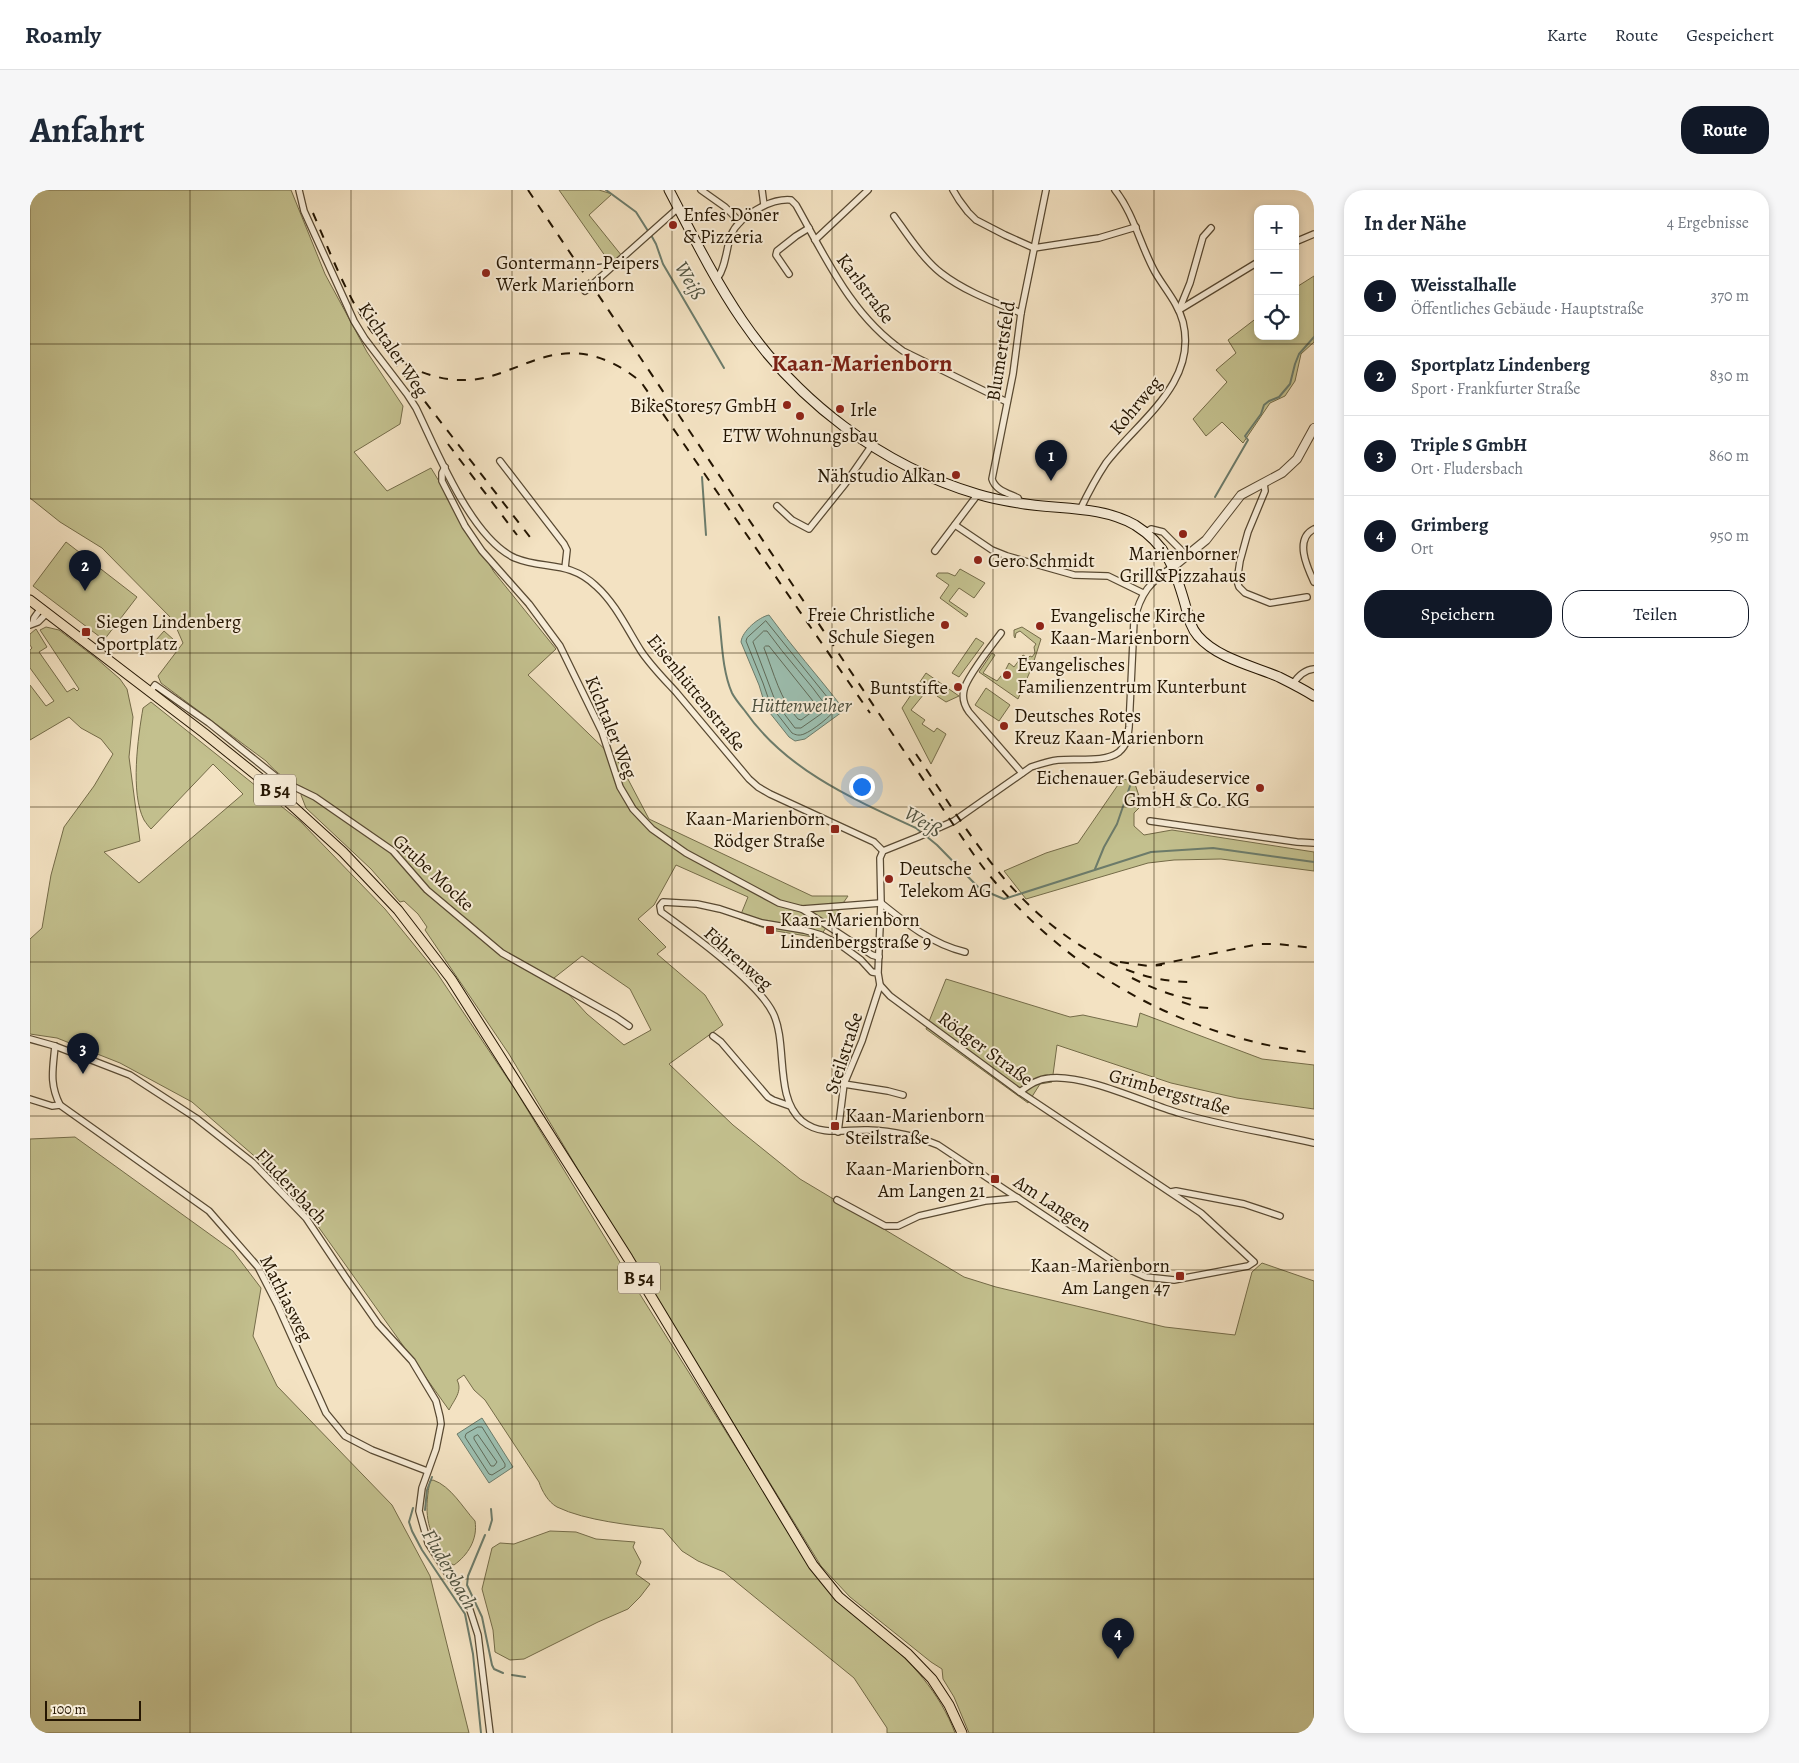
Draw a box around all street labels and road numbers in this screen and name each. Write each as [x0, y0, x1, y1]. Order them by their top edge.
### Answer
street label: Karlstraße [830, 248, 900, 329]
street label: Kichtaler Weg [352, 297, 435, 402]
street label: Blumertsfeld [980, 298, 1022, 403]
street label: Kohrweg [1103, 370, 1168, 441]
street label: Eisenhüttenstraße [641, 628, 752, 757]
street label: Kichtaler Weg [579, 672, 644, 783]
road number: B 54 [254, 774, 296, 806]
street label: Grube Mocke [387, 828, 480, 917]
street label: Föhrenweg [698, 921, 779, 997]
street label: Rödger Straße [933, 1005, 1038, 1092]
street label: Steilstraße [819, 1009, 869, 1097]
street label: Grimbergstraße [1106, 1062, 1234, 1122]
street label: Fludersbach [249, 1143, 333, 1230]
street label: Am Langen [1008, 1169, 1096, 1239]
street label: Mathiasweg [253, 1251, 319, 1347]
road number: B 54 [618, 1262, 660, 1294]

